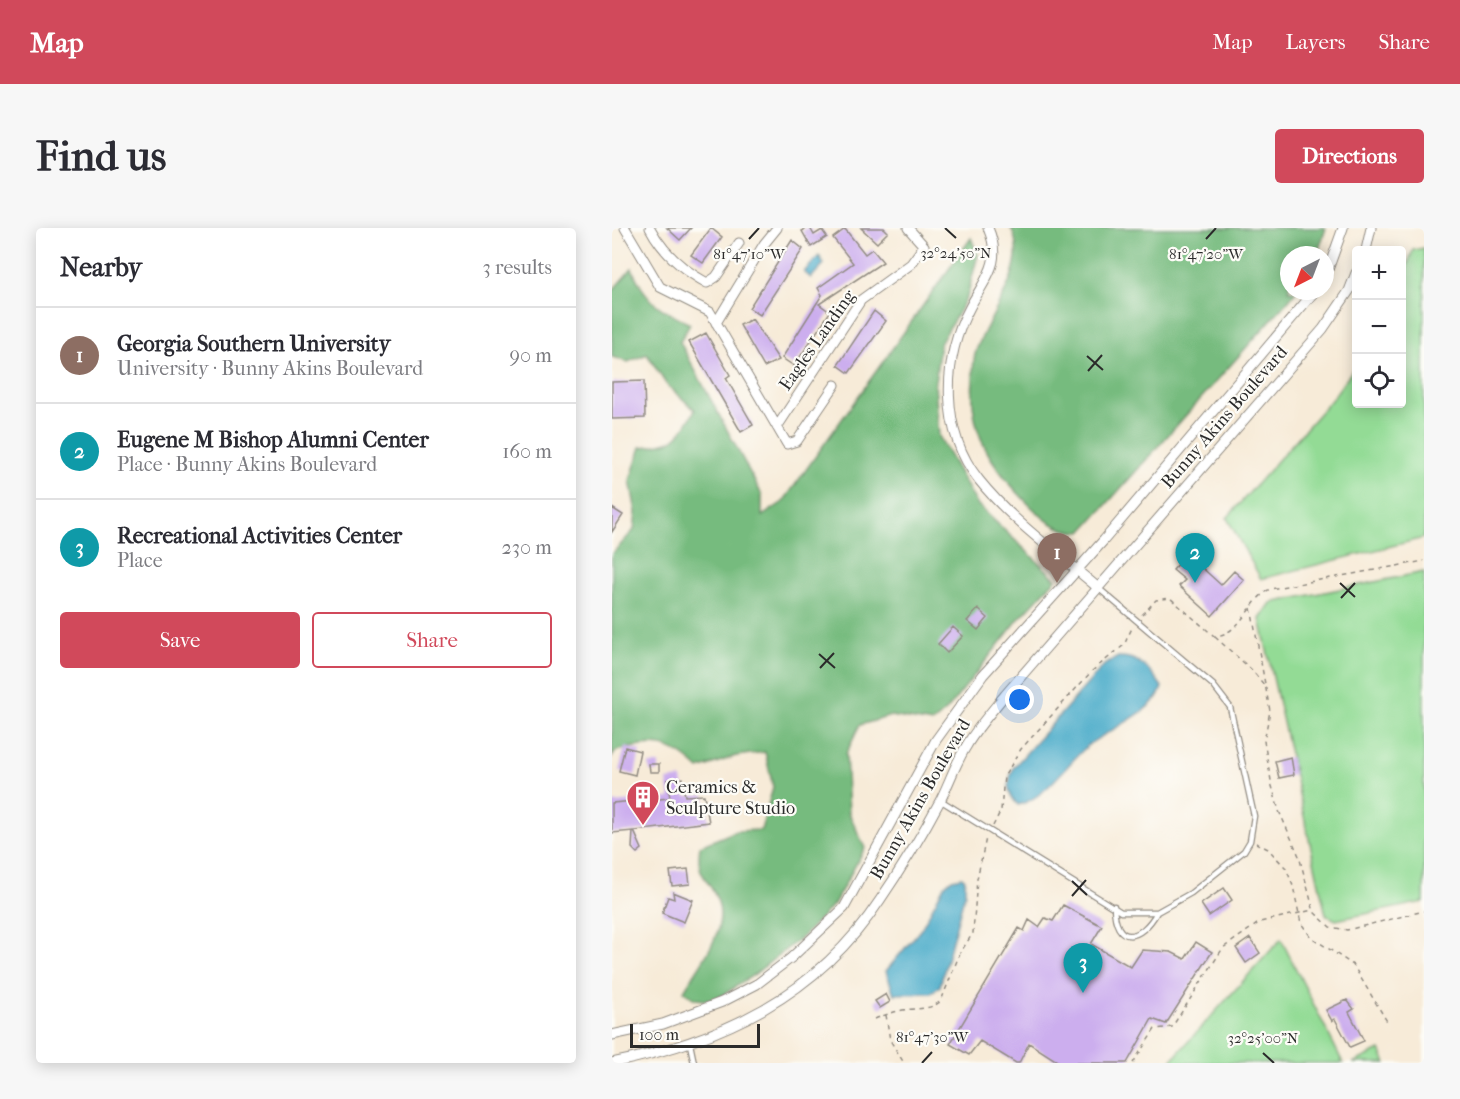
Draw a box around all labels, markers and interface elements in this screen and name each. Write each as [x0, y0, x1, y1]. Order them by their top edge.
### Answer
text: Map [30, 26, 84, 59]
text: Map [1212, 30, 1253, 54]
text: Layers [1286, 30, 1345, 54]
text: Share [1378, 30, 1430, 54]
button: Directions [1275, 129, 1424, 183]
text: Find us [36, 132, 166, 181]
text: 32°24'50"N [920, 244, 992, 262]
text: 81°47'10"W [713, 245, 786, 263]
text: 81°47'20"W [1169, 245, 1244, 263]
north arrow [1280, 246, 1334, 300]
map controls [1352, 246, 1406, 408]
button: + [1352, 246, 1406, 300]
text: Nearby [60, 252, 142, 283]
text: 3 results [483, 256, 552, 279]
street label: Eagles Landing [775, 286, 860, 395]
button: − [1352, 300, 1406, 354]
text: Georgia Southern University [117, 331, 390, 357]
street label: Bunny Akins Boulevard [1157, 342, 1292, 493]
text: 1 [76, 344, 83, 367]
text: 90 m [510, 344, 552, 367]
button: locate [1352, 354, 1406, 408]
text: University · Bunny Akins Boulevard [117, 357, 423, 380]
text: Eugene M Bishop Alumni Center [117, 427, 429, 453]
text: 2 [74, 440, 85, 463]
text: 160 m [502, 440, 552, 463]
text: Place · Bunny Akins Boulevard [117, 453, 377, 476]
text: Recreational Activities Center [117, 523, 402, 549]
pin: 1 [1038, 534, 1076, 583]
pin: 2 [1176, 534, 1214, 583]
text: 3 [75, 536, 84, 559]
text: 230 m [502, 536, 552, 559]
text: Place [117, 549, 163, 572]
button: Save [60, 612, 300, 668]
button: Share [312, 612, 552, 668]
your location [1005, 685, 1034, 714]
street label: Bunny Akins Boulevard [866, 715, 975, 883]
place label: Ceramics & Sculpture Studio [666, 777, 795, 819]
building icon: Ceramics & Sculpture Studio [625, 779, 661, 826]
pin: 3 [1064, 944, 1102, 993]
scale bar [630, 1021, 760, 1048]
text: 100 m [639, 1025, 679, 1044]
text: 81°47'30"W [896, 1028, 969, 1046]
text: 32°25'00"N [1228, 1029, 1299, 1047]

